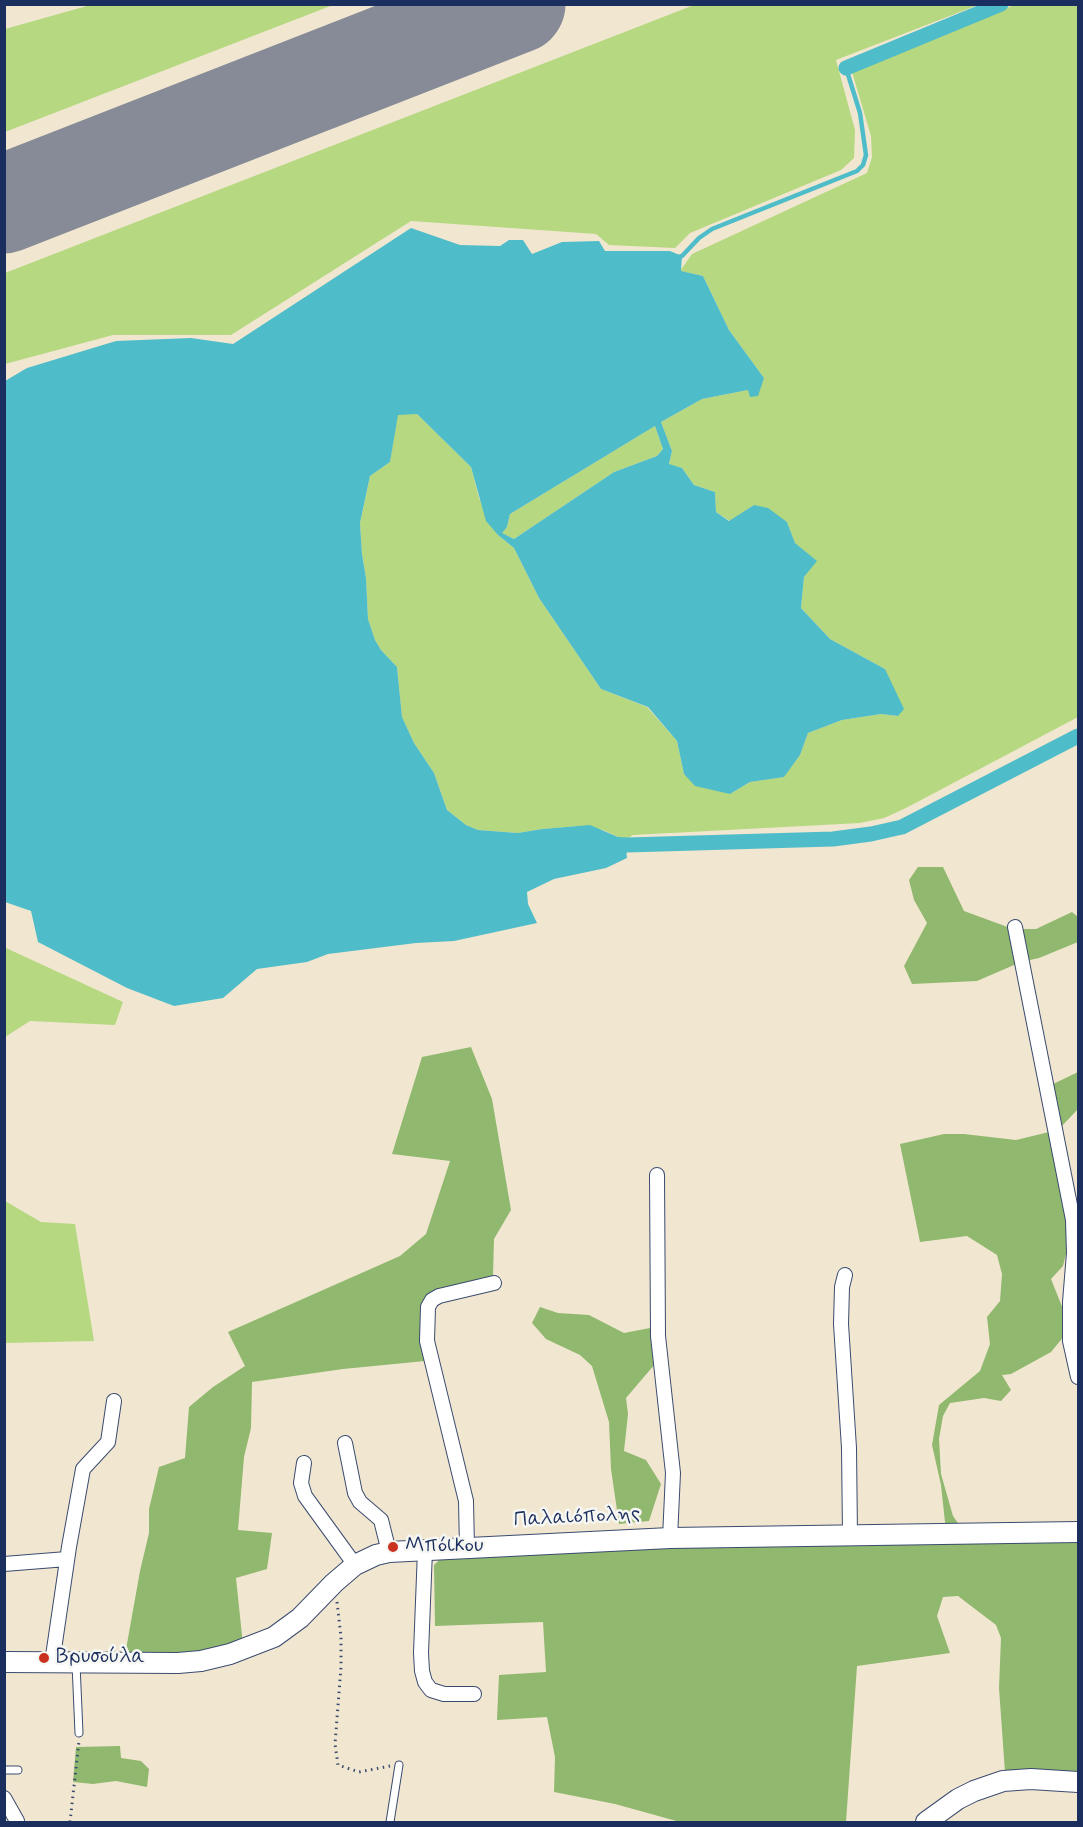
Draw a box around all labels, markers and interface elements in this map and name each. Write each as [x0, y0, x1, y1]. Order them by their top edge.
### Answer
street label: Παλαιόπολης [513, 1502, 641, 1534]
place label: Μπόικου [405, 1534, 483, 1560]
marker: Μπόικου [386, 1540, 400, 1554]
place label: Βρυσούλα [56, 1645, 145, 1671]
marker: Βρυσούλα [37, 1651, 51, 1665]

